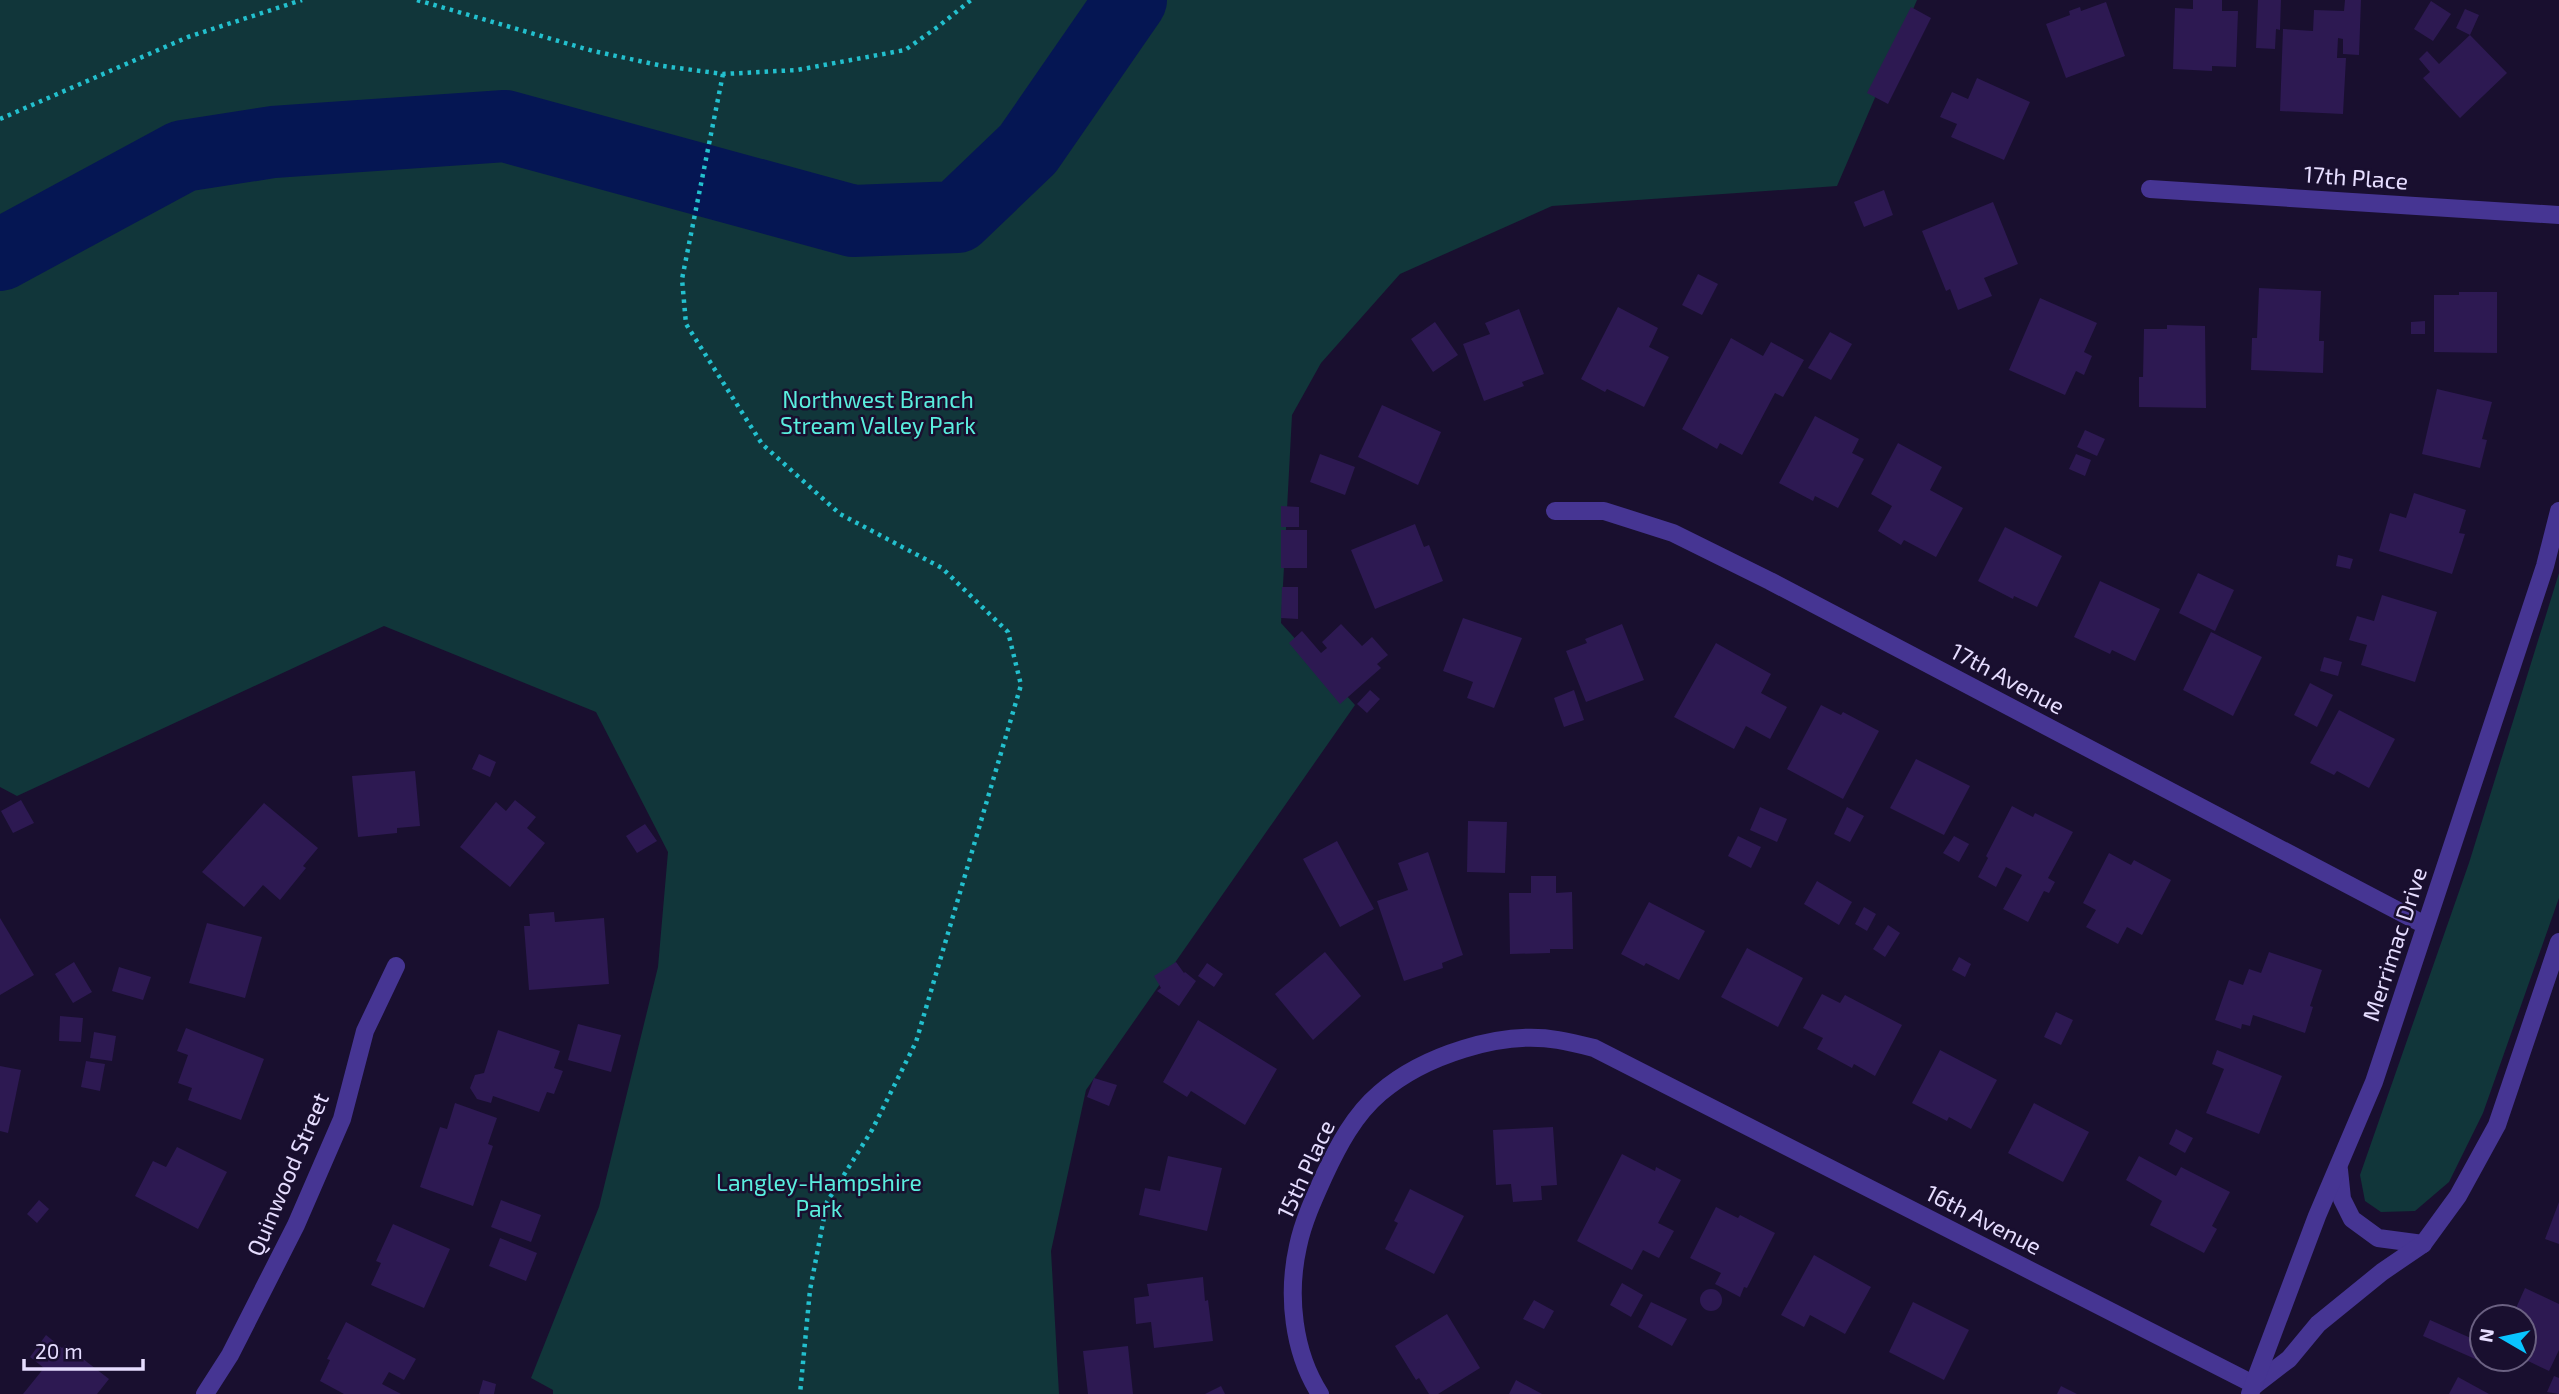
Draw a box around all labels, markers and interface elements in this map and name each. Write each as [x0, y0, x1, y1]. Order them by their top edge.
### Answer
street label: 17th Place [2303, 159, 2409, 195]
park label: Northwest Branch Stream Valley Park [780, 385, 976, 439]
street label: 17th Avenue [1946, 636, 2070, 720]
street label: Merrimac Drive [2356, 863, 2432, 1025]
street label: Quinwood Street [240, 1088, 334, 1260]
street label: 15th Place [1270, 1115, 1340, 1223]
park label: Langley-Hampshire Park [716, 1168, 922, 1222]
street label: 16th Avenue [1921, 1178, 2047, 1260]
north arrow [2468, 1303, 2538, 1373]
text: N [2473, 1327, 2498, 1344]
scale bar [24, 1328, 144, 1372]
text: 20 m [35, 1338, 83, 1363]

